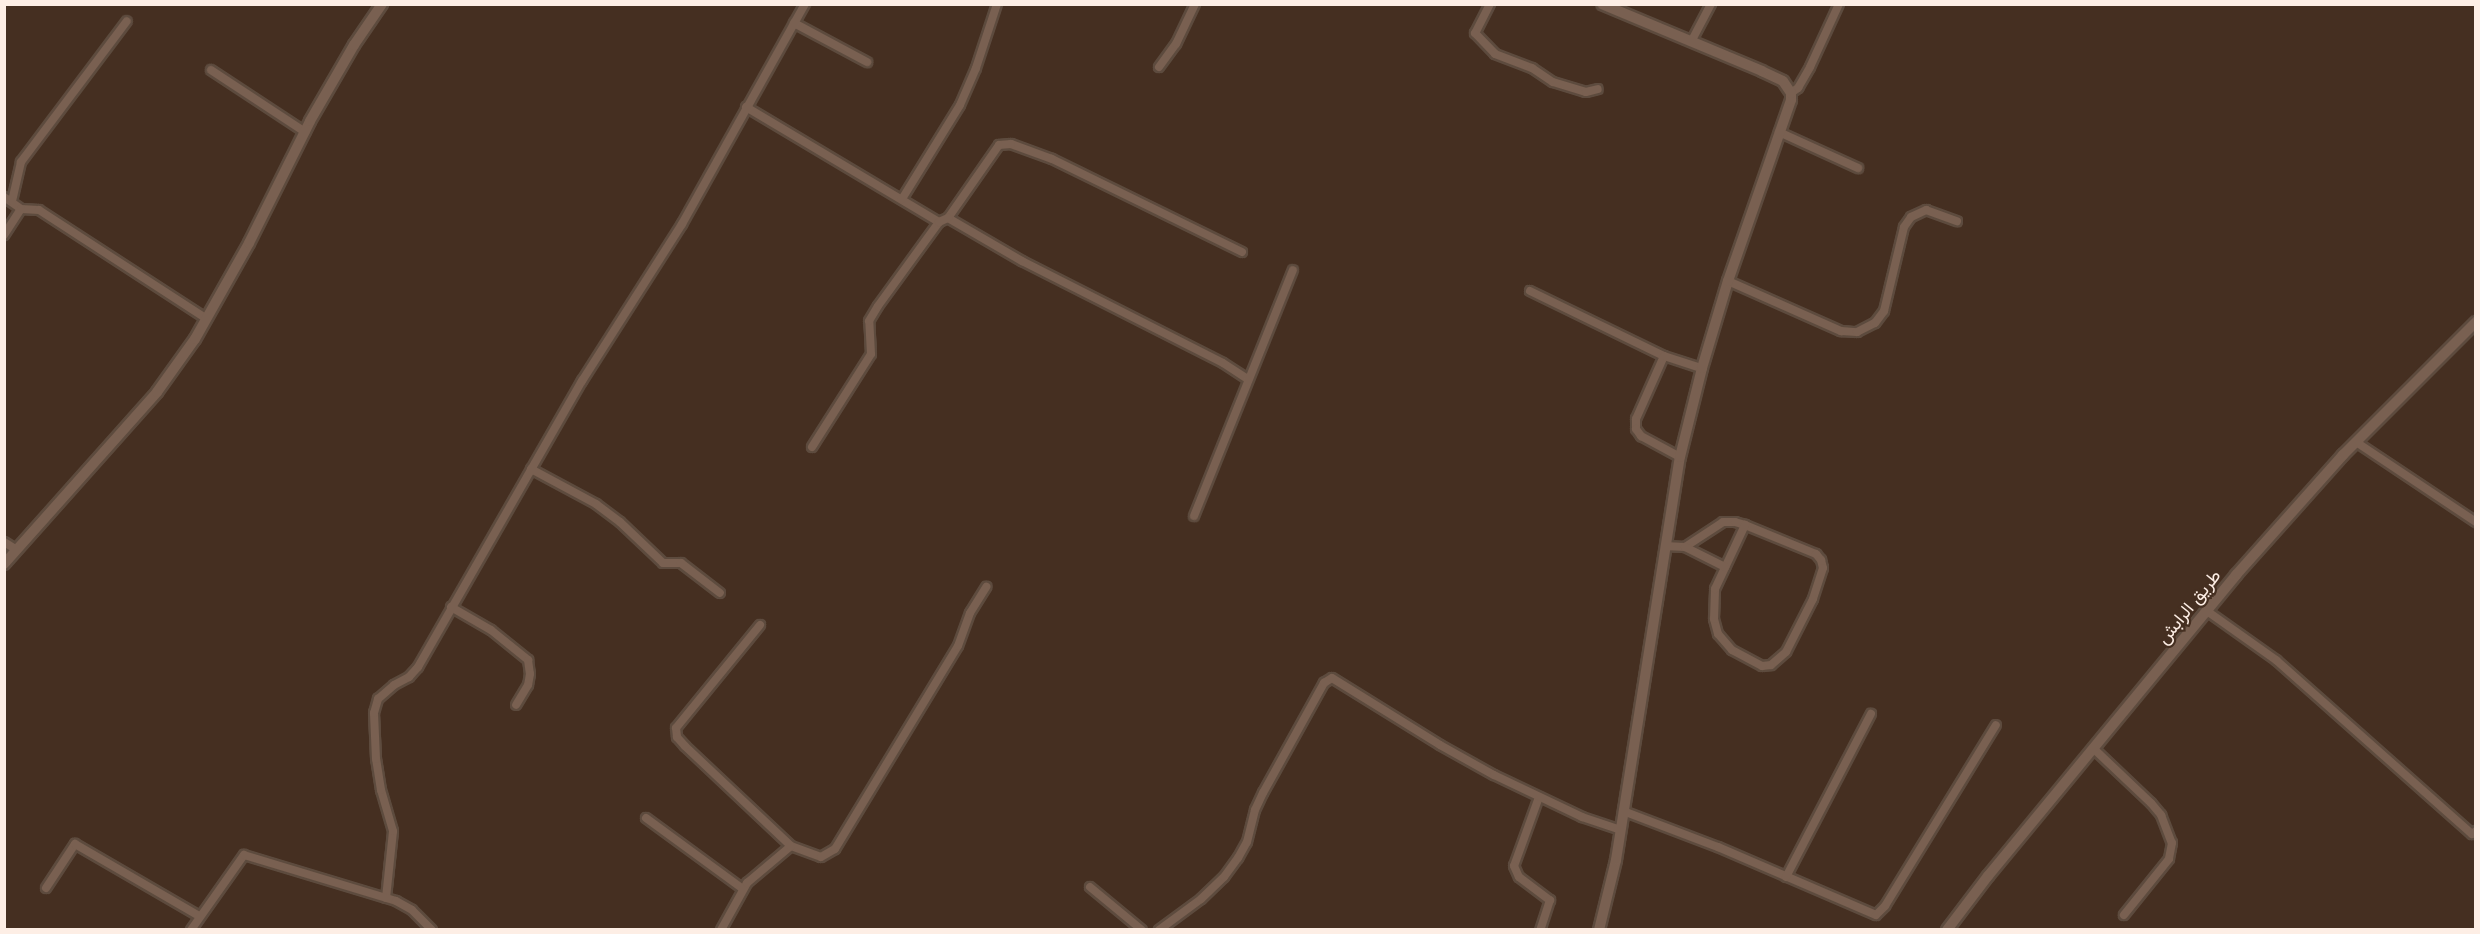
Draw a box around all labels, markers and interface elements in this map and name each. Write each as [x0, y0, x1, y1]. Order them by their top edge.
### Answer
street label: طريق الرابش [2152, 565, 2226, 649]

